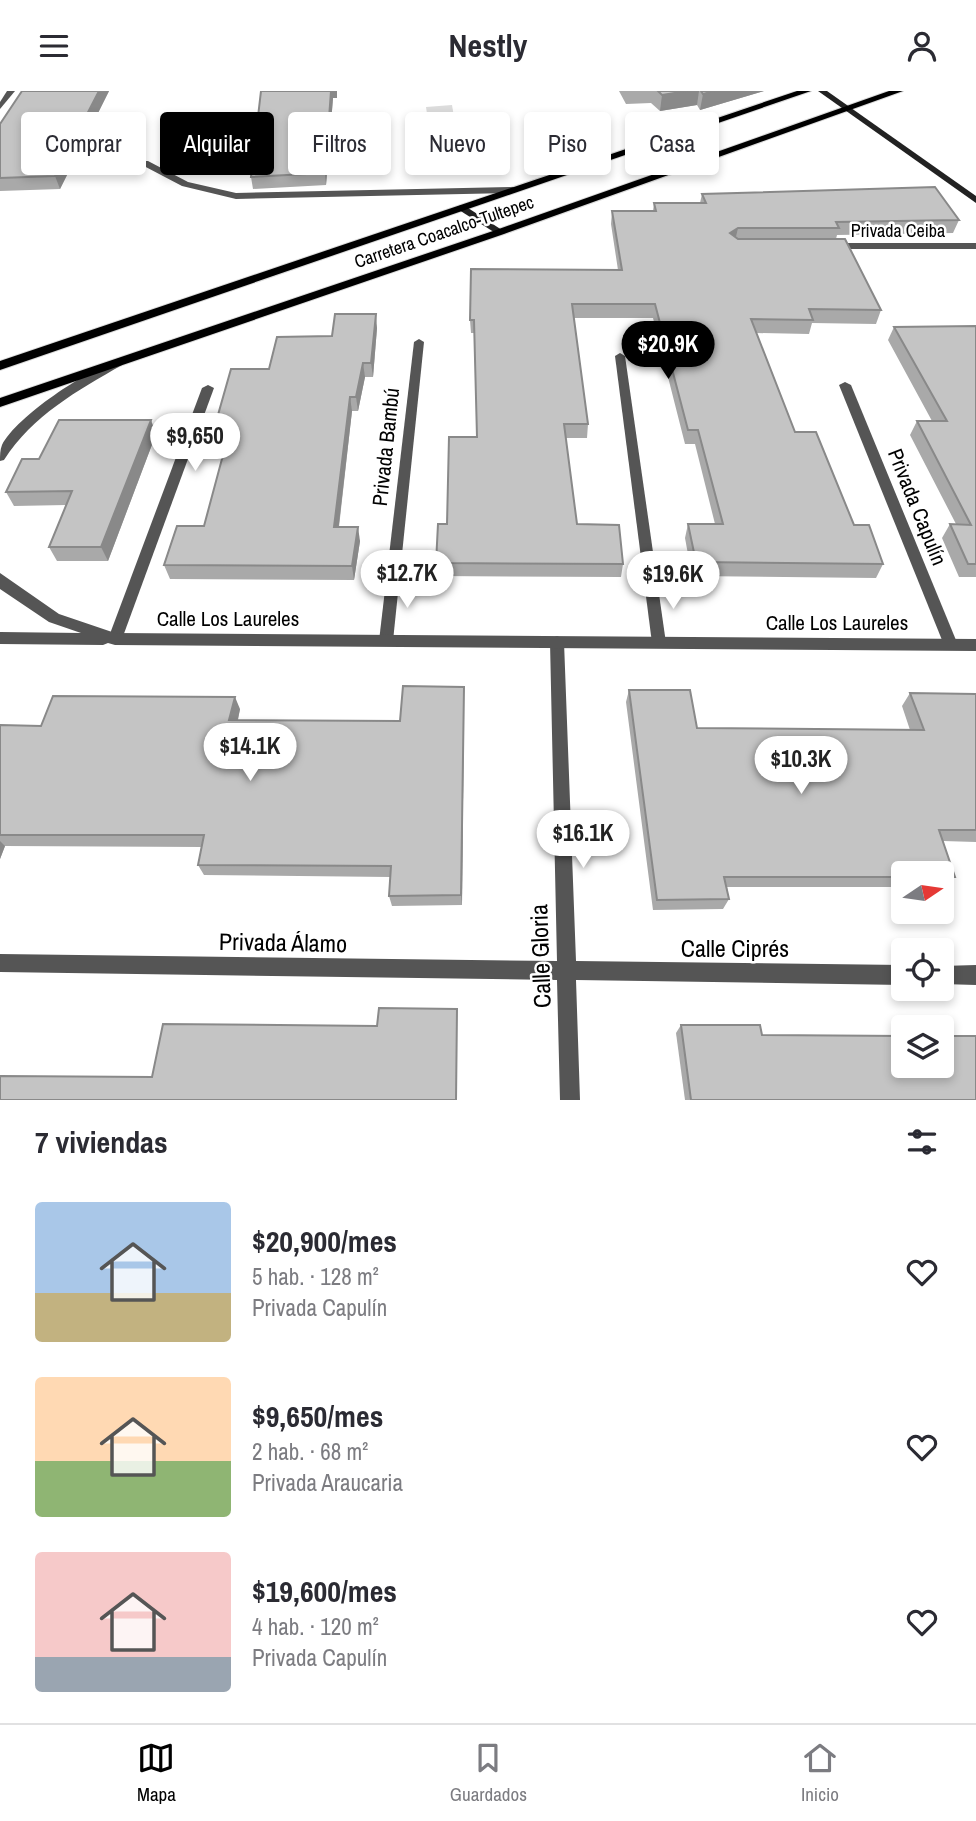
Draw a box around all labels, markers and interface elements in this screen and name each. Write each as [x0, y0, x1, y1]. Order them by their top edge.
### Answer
text: Nestly [449, 24, 527, 67]
icon: menu [35, 27, 73, 65]
icon: person [903, 27, 941, 65]
chip: Comprar [21, 112, 146, 175]
chip: Alquilar [160, 112, 274, 175]
chip: Filtros [288, 112, 391, 175]
chip: Nuevo [405, 112, 510, 175]
chip: Piso [524, 112, 611, 175]
chip: Casa [625, 112, 719, 175]
street label: Carretera Coacalco-Tultepec [351, 189, 537, 274]
street label: Privada Ceiba [851, 218, 945, 243]
pin: $20.9K [611, 321, 725, 381]
text: $20.9K [638, 328, 698, 359]
street label: Privada Bambú [365, 386, 406, 507]
pin: $9,650 [138, 413, 252, 473]
text: $9,650 [166, 420, 224, 451]
street label: Privada Capulín [881, 444, 954, 569]
pin: $12.7K [350, 551, 464, 610]
pin: $19.6K [616, 552, 730, 611]
text: $12.7K [377, 557, 437, 588]
text: $19.6K [643, 558, 703, 589]
street label: Calle Los Laureles [157, 604, 299, 633]
street label: Calle Los Laureles [766, 608, 908, 637]
pin: $14.1K [193, 723, 307, 783]
text: $14.1K [220, 730, 280, 761]
pin: $10.3K [744, 737, 858, 796]
text: $10.3K [771, 743, 831, 774]
pin: $16.1K [526, 811, 640, 870]
text: $16.1K [553, 817, 613, 848]
north arrow [891, 861, 954, 924]
map controls [891, 861, 954, 1078]
street label: Calle Gloria [522, 904, 558, 1009]
street label: Privada Álamo [219, 925, 347, 959]
street label: Calle Ciprés [681, 932, 789, 964]
button: locate [891, 938, 954, 1001]
button: layers [891, 1015, 954, 1078]
text: 7 viviendas [35, 1122, 168, 1162]
icon: filters [903, 1123, 941, 1161]
text: $20,900/mes [252, 1221, 397, 1261]
icon: home [91, 1230, 175, 1314]
icon: heart [903, 1253, 941, 1291]
text: 5 hab. · 128 m² [252, 1261, 379, 1292]
text: Privada Capulín [252, 1292, 387, 1323]
text: $9,650/mes [252, 1396, 383, 1436]
icon: home [91, 1405, 175, 1489]
icon: heart [903, 1428, 941, 1466]
text: 2 hab. · 68 m² [252, 1436, 368, 1467]
text: Privada Araucaria [252, 1467, 403, 1498]
text: $19,600/mes [252, 1571, 397, 1611]
icon: home [91, 1580, 175, 1664]
icon: heart [903, 1603, 941, 1641]
text: 4 hab. · 120 m² [252, 1611, 379, 1642]
text: Privada Capulín [252, 1642, 387, 1673]
tab: Mapa [137, 1739, 176, 1807]
tab: Guardados [450, 1739, 527, 1807]
tab: Inicio [801, 1739, 839, 1807]

